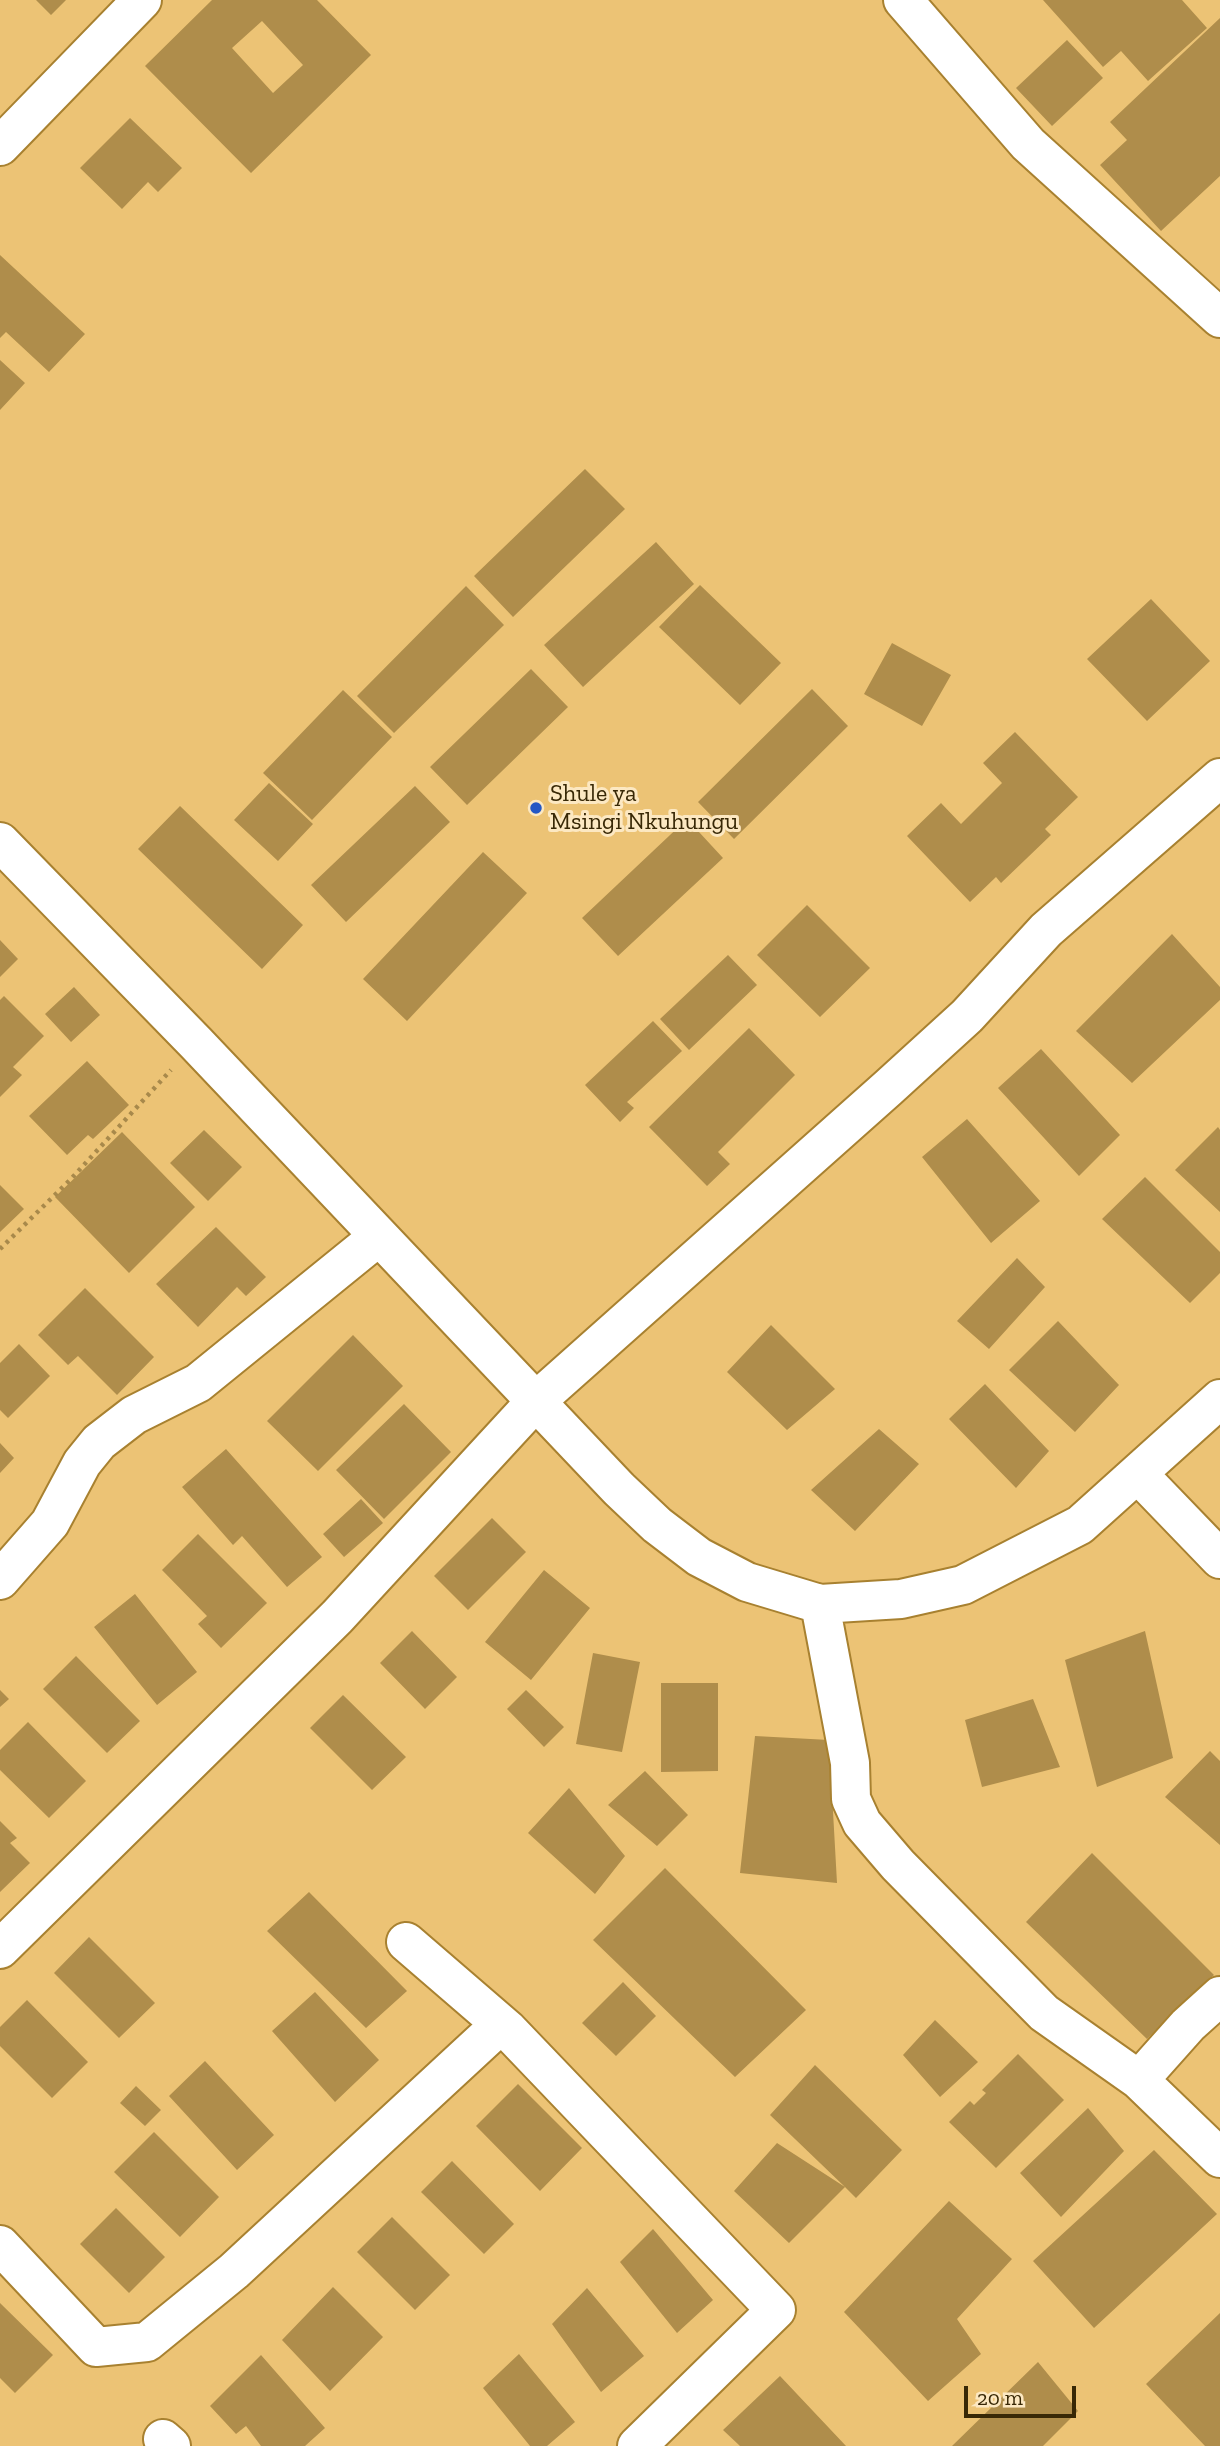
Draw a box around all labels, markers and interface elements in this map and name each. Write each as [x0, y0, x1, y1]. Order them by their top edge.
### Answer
place label: Shule ya Msingi Nkuhungu [550, 780, 738, 836]
marker: Shule ya Msingi Nkuhungu [528, 800, 544, 816]
scale bar [968, 2372, 1080, 2416]
text: 20 m [977, 2385, 1023, 2410]

